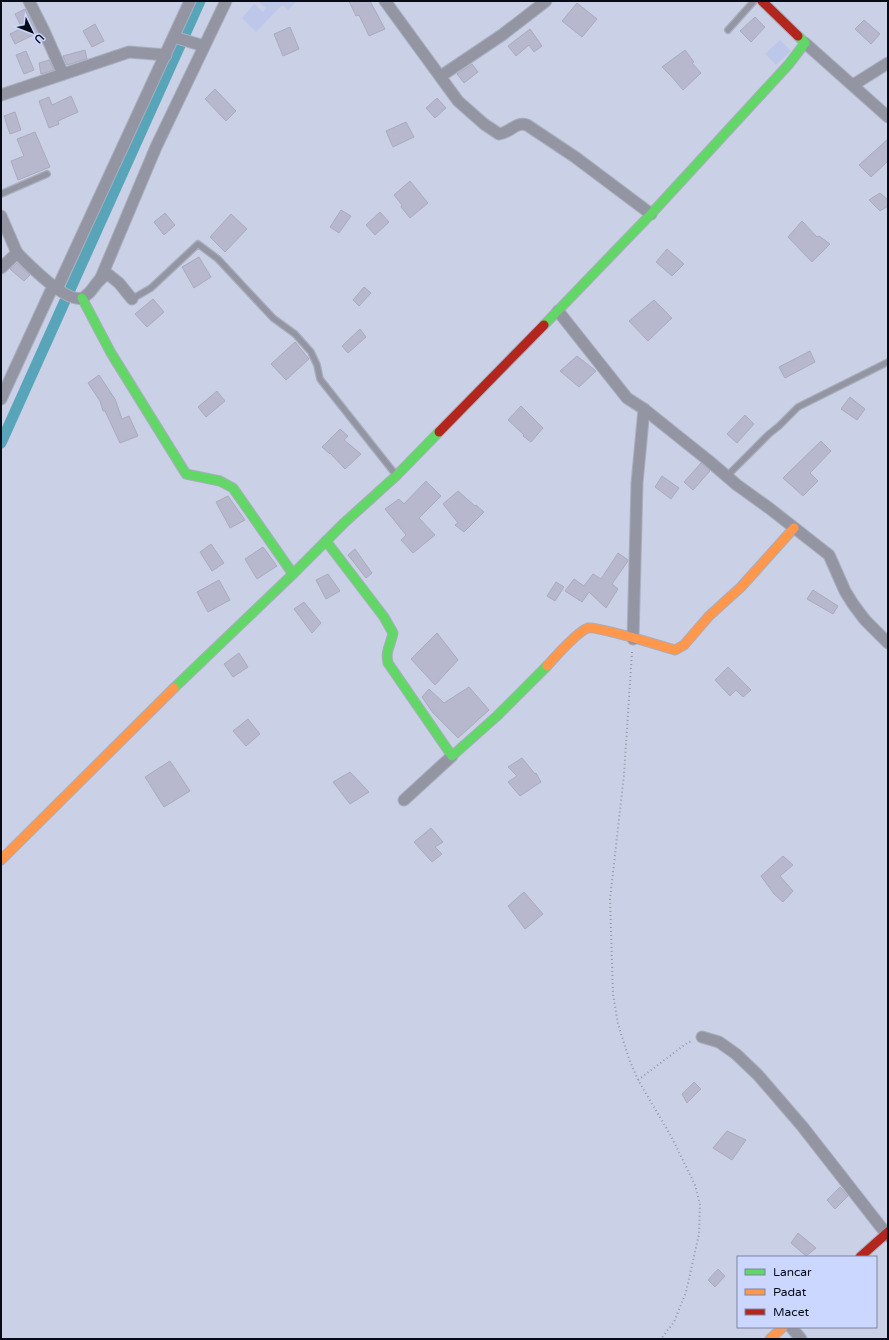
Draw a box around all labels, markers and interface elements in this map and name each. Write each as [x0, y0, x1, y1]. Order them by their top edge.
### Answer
north arrow [12, 12, 52, 52]
text: U [31, 31, 47, 46]
legend [737, 1256, 877, 1328]
text: Lancar [773, 1265, 812, 1279]
text: Padat [773, 1285, 807, 1299]
text: Macet [773, 1305, 809, 1319]

